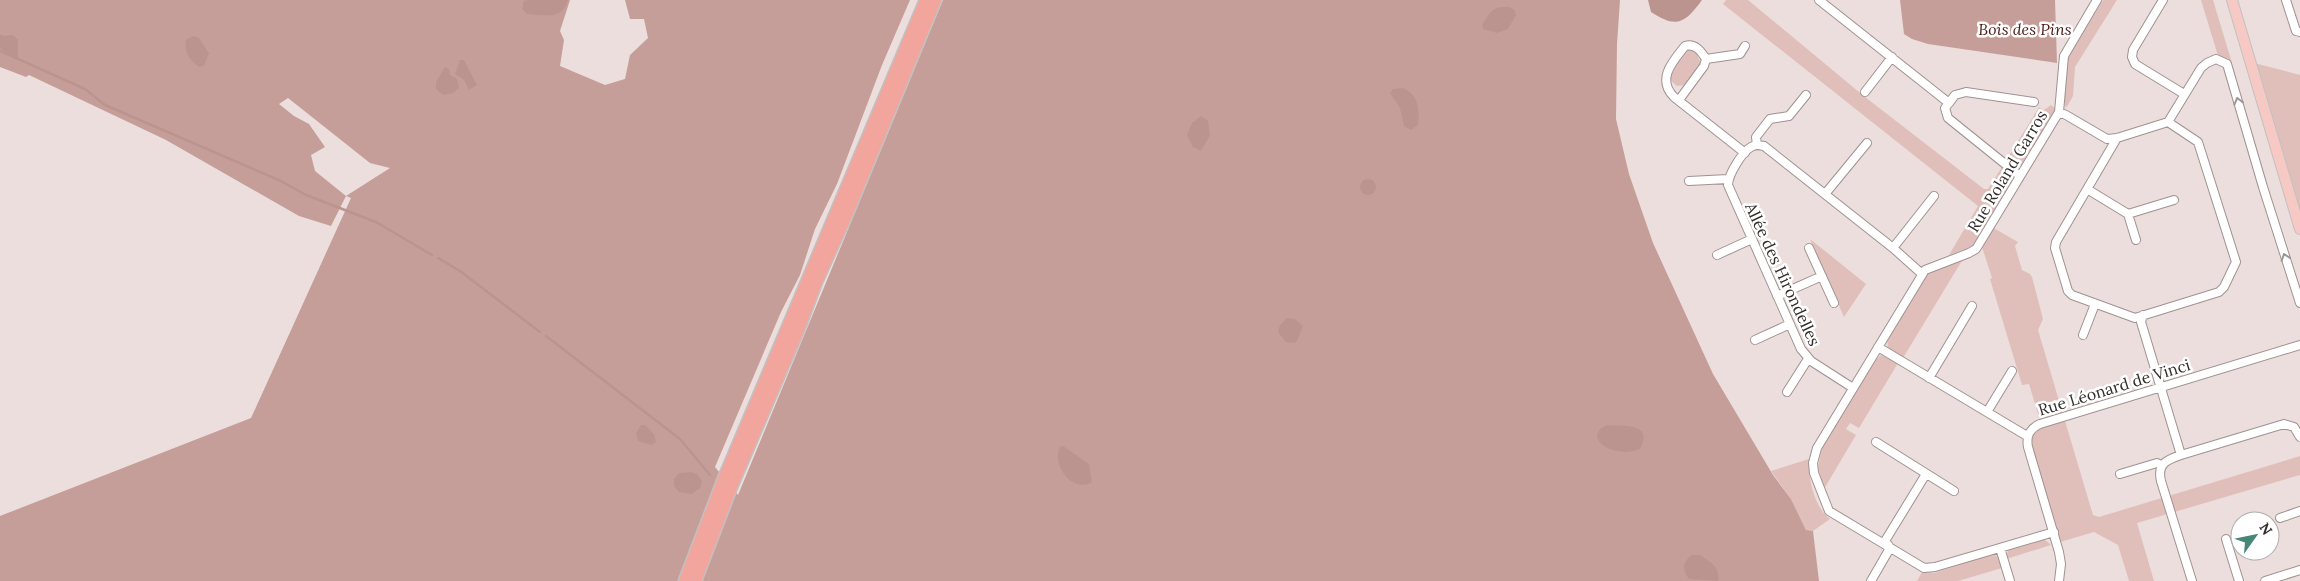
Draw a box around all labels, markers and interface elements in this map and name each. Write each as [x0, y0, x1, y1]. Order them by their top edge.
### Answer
park label: Bois des Pins [1978, 19, 2072, 39]
one-way arrow [2233, 97, 2244, 106]
street label: Rue Roland Garros [1963, 106, 2051, 236]
street label: Allée des Hirondelles [1741, 198, 1825, 349]
one-way arrow [2280, 253, 2290, 261]
street label: Rue Léonard de Vinci [2035, 354, 2193, 420]
north arrow [2230, 511, 2280, 561]
text: N [2255, 519, 2276, 539]

